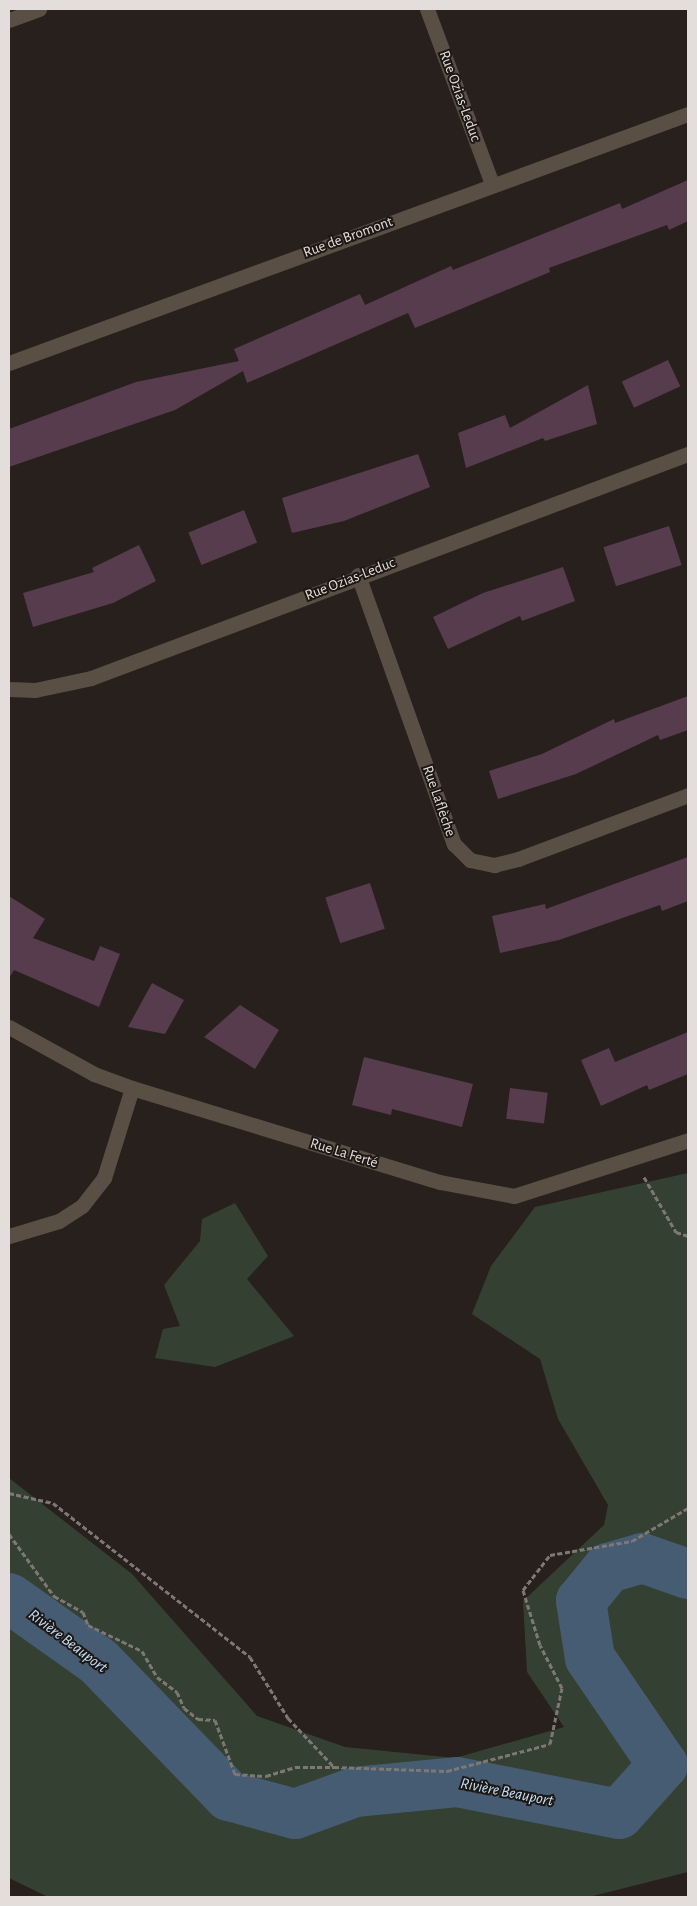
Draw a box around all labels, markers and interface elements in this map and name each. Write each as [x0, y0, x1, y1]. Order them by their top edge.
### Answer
street label: Rue Ozias-Leduc [435, 48, 485, 144]
street label: Rue de Bromont [301, 212, 395, 262]
street label: Rue Ozias-Leduc [302, 554, 398, 604]
street label: Rue Laflèche [418, 763, 460, 839]
street label: Rue La Ferté [308, 1134, 380, 1172]
water label: Rivière Beauport [25, 1605, 111, 1677]
water label: Rivière Beauport [459, 1774, 555, 1810]

